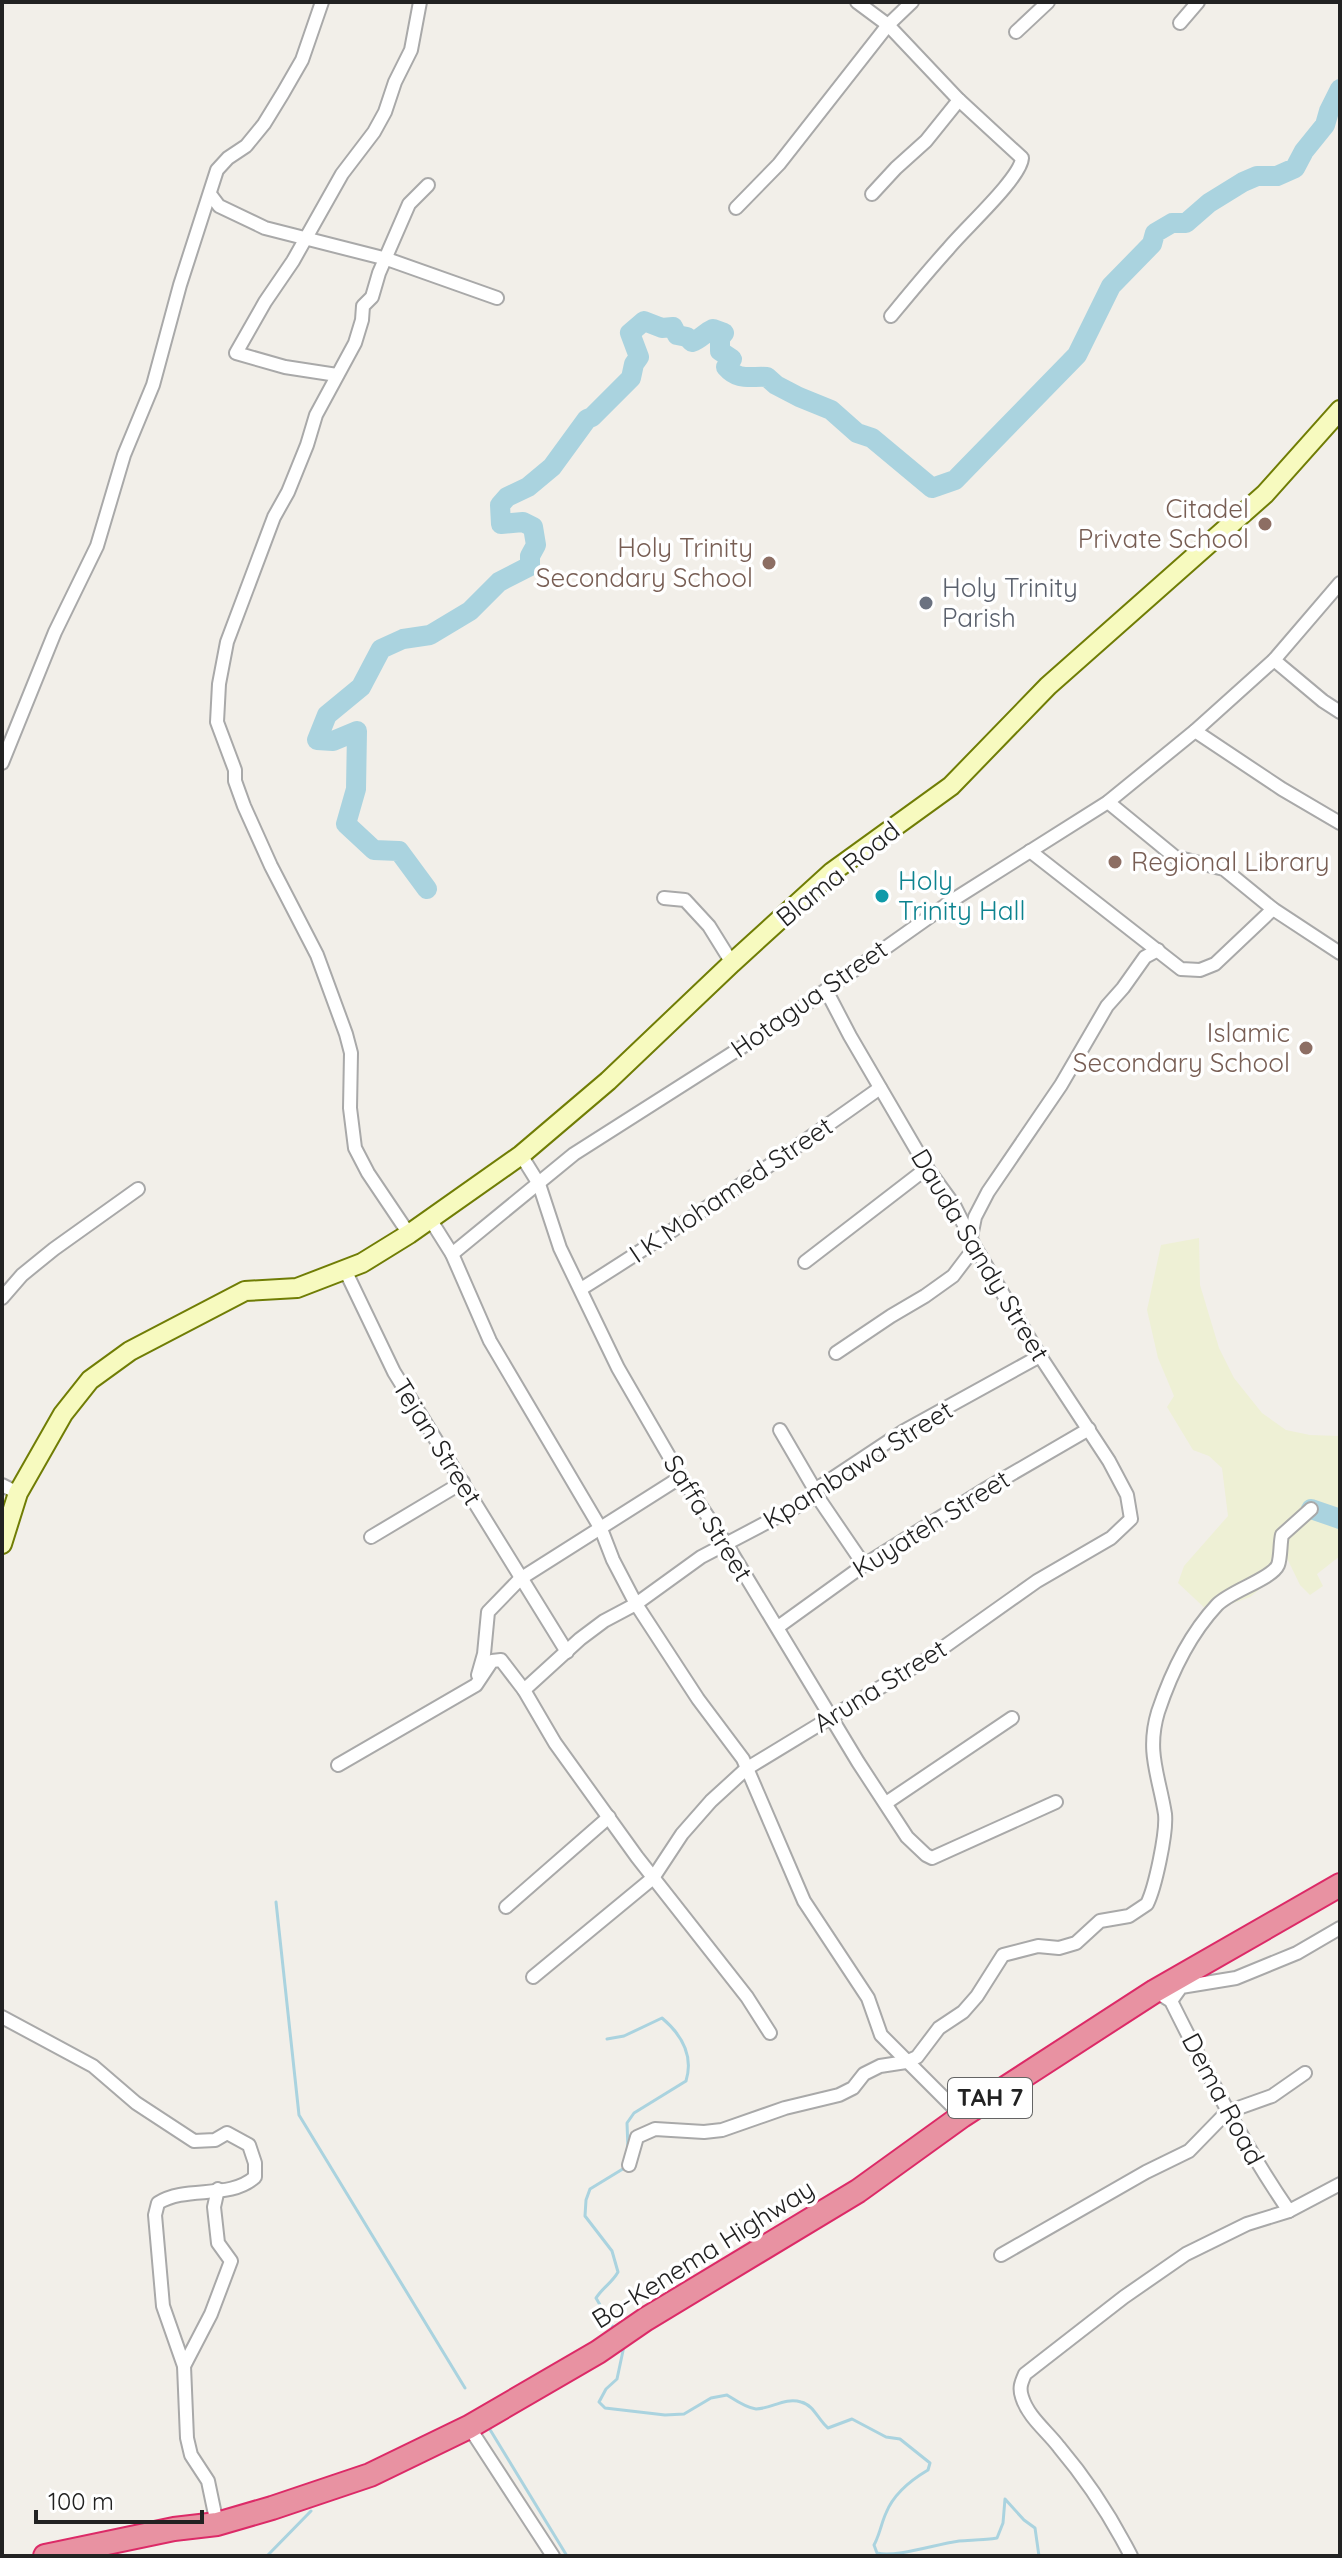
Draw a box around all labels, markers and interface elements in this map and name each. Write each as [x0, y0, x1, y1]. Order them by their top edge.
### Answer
place label: Citadel Private School [1078, 492, 1249, 555]
marker: Citadel Private School [1256, 515, 1274, 533]
place label: Holy Trinity Secondary School [536, 531, 753, 594]
marker: Holy Trinity Secondary School [760, 554, 778, 572]
place label: Holy Trinity Parish [942, 571, 1078, 634]
marker: Holy Trinity Parish [917, 594, 935, 612]
street label: Blama Road [769, 814, 906, 934]
place label: Regional Library [1131, 845, 1330, 878]
marker: Regional Library [1106, 853, 1124, 871]
place label: Holy Trinity Hall [898, 864, 1025, 927]
marker: Holy Trinity Hall [873, 887, 891, 905]
street label: Hotagua Street [724, 932, 893, 1065]
place label: Islamic Secondary School [1073, 1016, 1290, 1079]
marker: Islamic Secondary School [1297, 1039, 1315, 1057]
street label: I K Mohamed Street [623, 1109, 839, 1270]
street label: Dauda Sandy Street [904, 1143, 1057, 1367]
street label: Tejan Street [385, 1372, 489, 1511]
street label: Kpambawa Street [757, 1393, 959, 1536]
street label: Saffa Street [657, 1448, 760, 1587]
street label: Kuyateh Street [846, 1462, 1015, 1585]
street label: Aruna Street [807, 1632, 952, 1739]
street label: Dema Road [1175, 2027, 1272, 2170]
road number: TAH 7 [948, 2078, 1032, 2118]
street label: Bo-Kenema Highway [585, 2172, 820, 2335]
scale bar [36, 2474, 202, 2524]
text: 100 m [48, 2486, 114, 2516]

